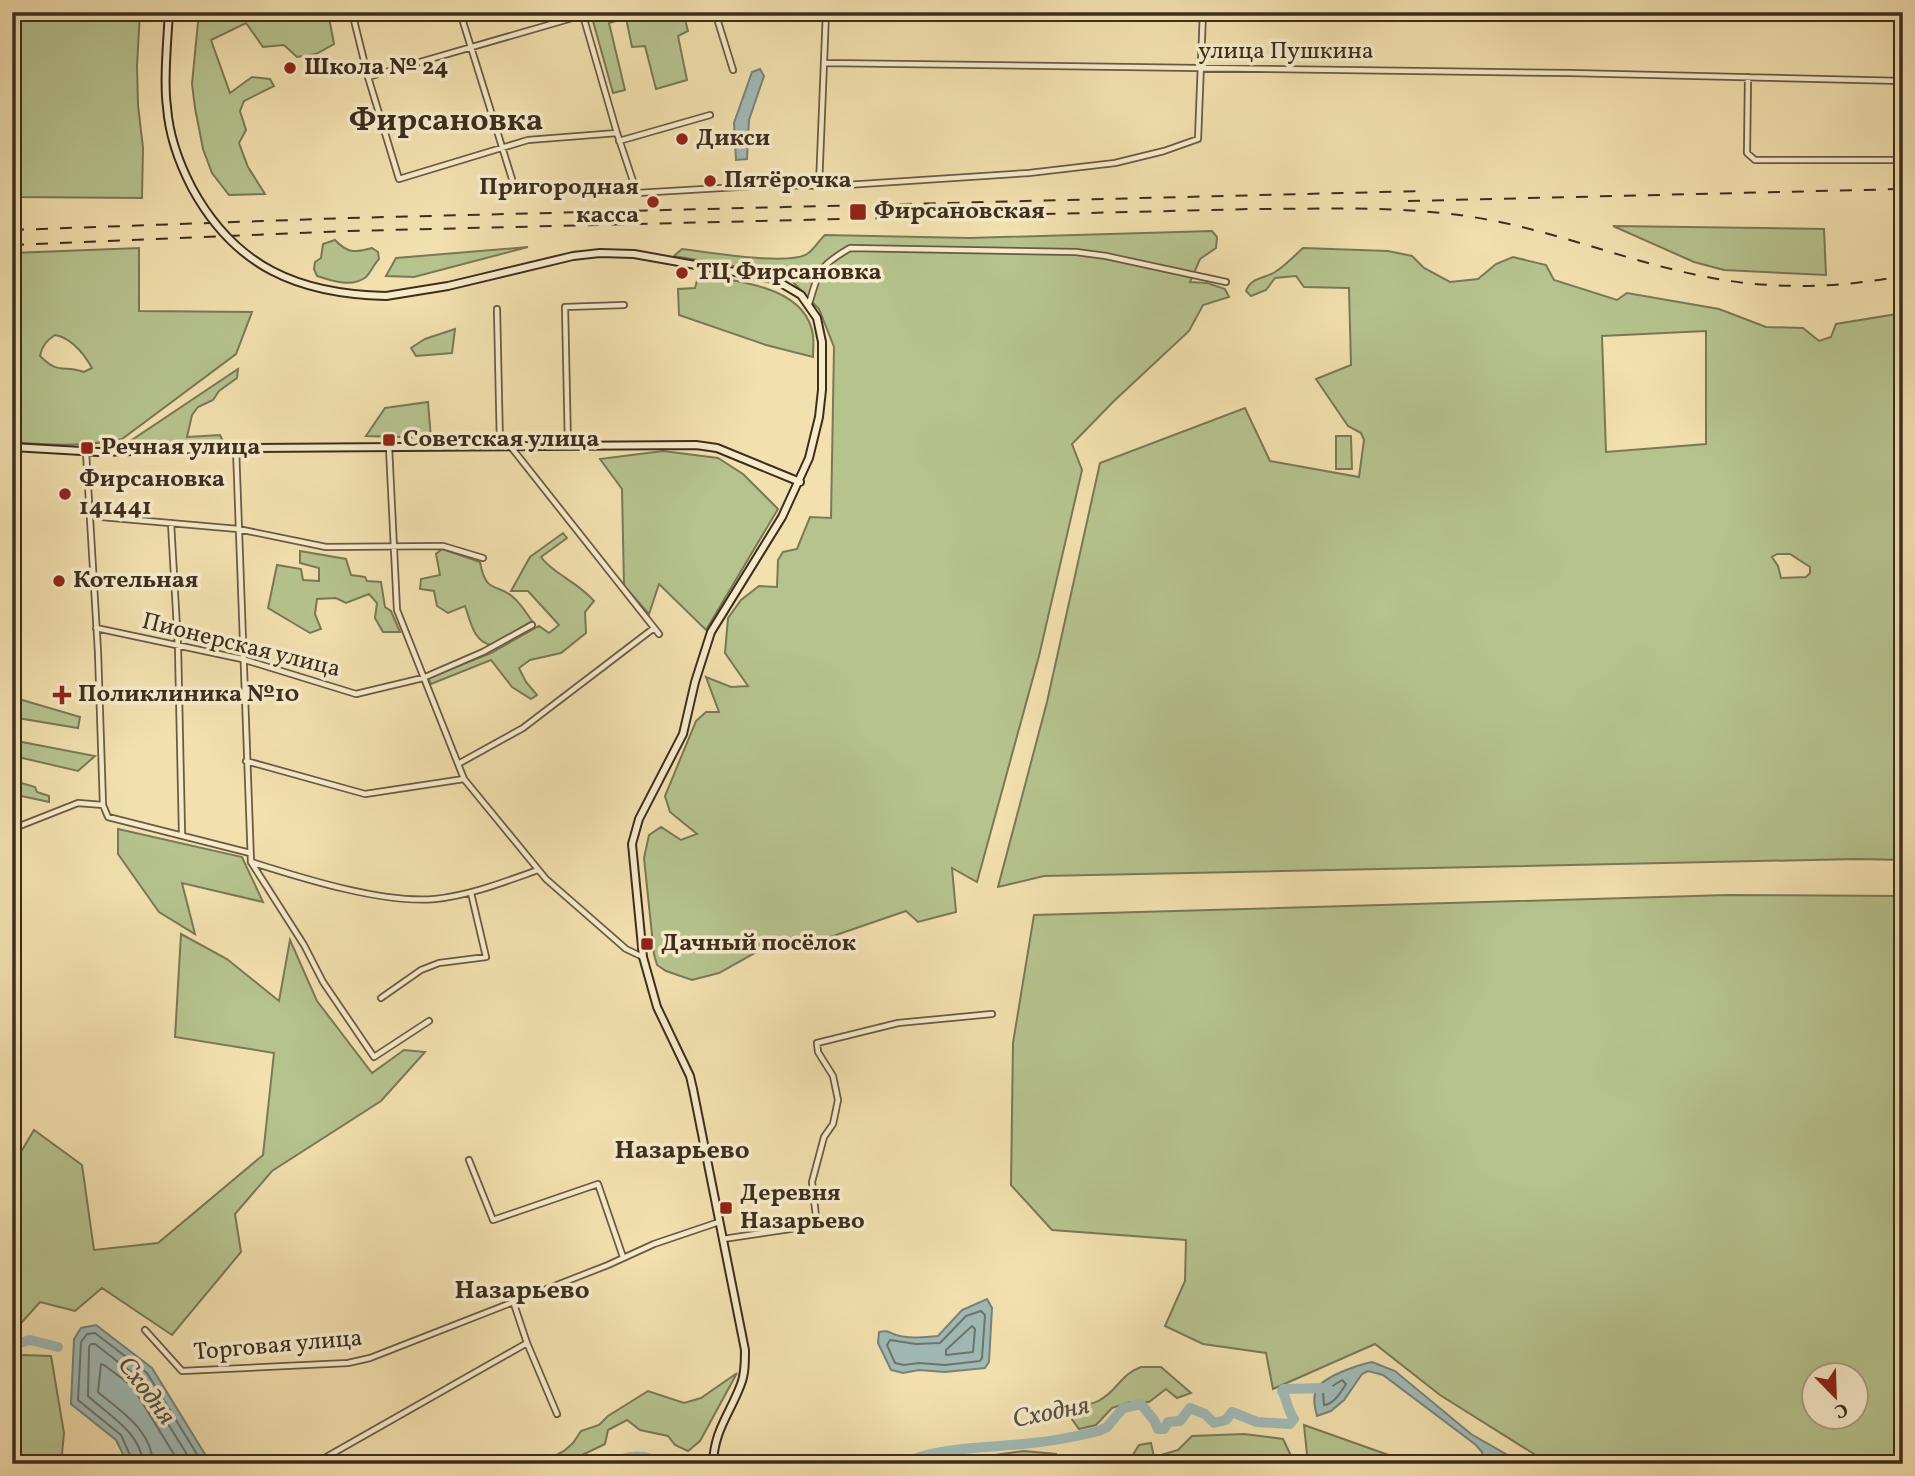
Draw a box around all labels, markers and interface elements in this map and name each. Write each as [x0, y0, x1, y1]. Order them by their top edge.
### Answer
street label: улица Пушкина [1198, 35, 1374, 69]
place label: Школа № 24 [304, 51, 449, 85]
marker: Школа № 24 [282, 60, 298, 76]
district label: Фирсановка [349, 100, 543, 144]
place label: Дикси [696, 122, 770, 156]
marker: Дикси [674, 131, 690, 147]
place label: Пятёрочка [724, 164, 852, 198]
place label: Пригородная касса [479, 171, 639, 233]
marker: Пятёрочка [702, 173, 718, 189]
marker: Пригородная касса [645, 194, 661, 210]
place label: Фирсановская [874, 195, 1045, 229]
marker: Фирсановская [848, 202, 868, 222]
place label: ТЦ Фирсановка [696, 256, 882, 290]
marker: ТЦ Фирсановка [674, 265, 690, 281]
place label: Советская улица [403, 423, 599, 457]
place label: Речная улица [101, 431, 260, 465]
marker: Советская улица [381, 432, 397, 448]
marker: Речная улица [79, 440, 95, 456]
place label: Фирсановка 141441 [79, 463, 225, 525]
marker: Фирсановка 141441 [57, 486, 73, 502]
place label: Котельная [73, 564, 198, 598]
marker: Котельная [51, 573, 67, 589]
street label: Пионерская улица [138, 605, 344, 687]
place label: Поликлиника №10 [78, 678, 299, 712]
marker: Поликлиника №10 [52, 685, 72, 705]
place label: Дачный посёлок [661, 927, 856, 961]
marker: Дачный посёлок [639, 936, 655, 952]
district label: Назарьево [614, 1133, 750, 1169]
place label: Деревня Назарьево [740, 1177, 865, 1239]
marker: Деревня Назарьево [718, 1200, 734, 1216]
district label: Назарьево [454, 1273, 590, 1309]
street label: Торговая улица [192, 1322, 364, 1370]
water label: Сходня [108, 1349, 184, 1433]
north arrow [1800, 1360, 1870, 1430]
water label: Сходня [1009, 1388, 1093, 1438]
text: С [1830, 1395, 1852, 1424]

